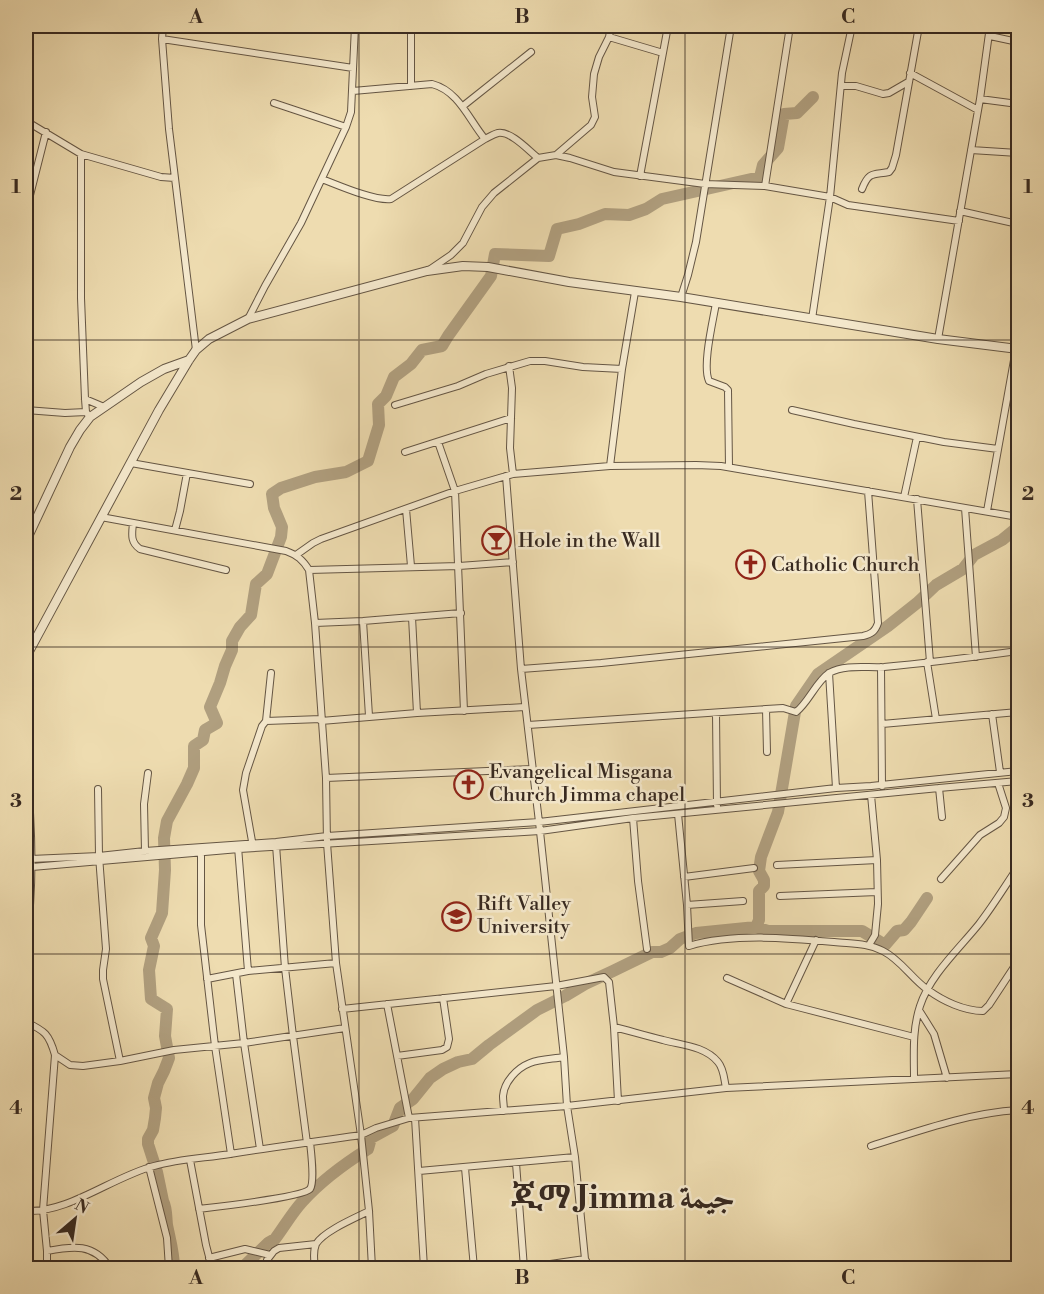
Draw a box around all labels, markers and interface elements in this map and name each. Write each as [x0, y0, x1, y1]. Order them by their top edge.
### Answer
text: A [188, 5, 204, 30]
text: B [514, 5, 530, 30]
text: C [841, 5, 855, 30]
text: 1 [11, 175, 21, 200]
text: 1 [1023, 175, 1033, 200]
text: 2 [10, 482, 22, 507]
text: 2 [1022, 482, 1034, 507]
bar icon: Hole in the Wall [481, 525, 513, 557]
place label: Hole in the Wall [518, 529, 660, 554]
church icon: Catholic Church [734, 549, 766, 581]
place label: Catholic Church [771, 553, 919, 578]
place label: Evangelical Misgana Church Jimma chapel [489, 760, 685, 808]
church icon: Evangelical Misgana Church Jimma chapel [452, 768, 484, 800]
text: 3 [10, 789, 22, 814]
text: 3 [1022, 789, 1034, 814]
place label: Rift Valley University [477, 892, 571, 940]
school or university icon: Rift Valley University [440, 900, 472, 932]
text: 4 [9, 1096, 23, 1121]
text: 4 [1021, 1096, 1035, 1121]
district label: ጂማ Jimma جيمة [511, 1178, 735, 1218]
north arrow [45, 1189, 105, 1249]
text: N [71, 1195, 92, 1219]
text: A [188, 1266, 204, 1291]
text: B [514, 1266, 530, 1291]
text: C [841, 1266, 855, 1291]

